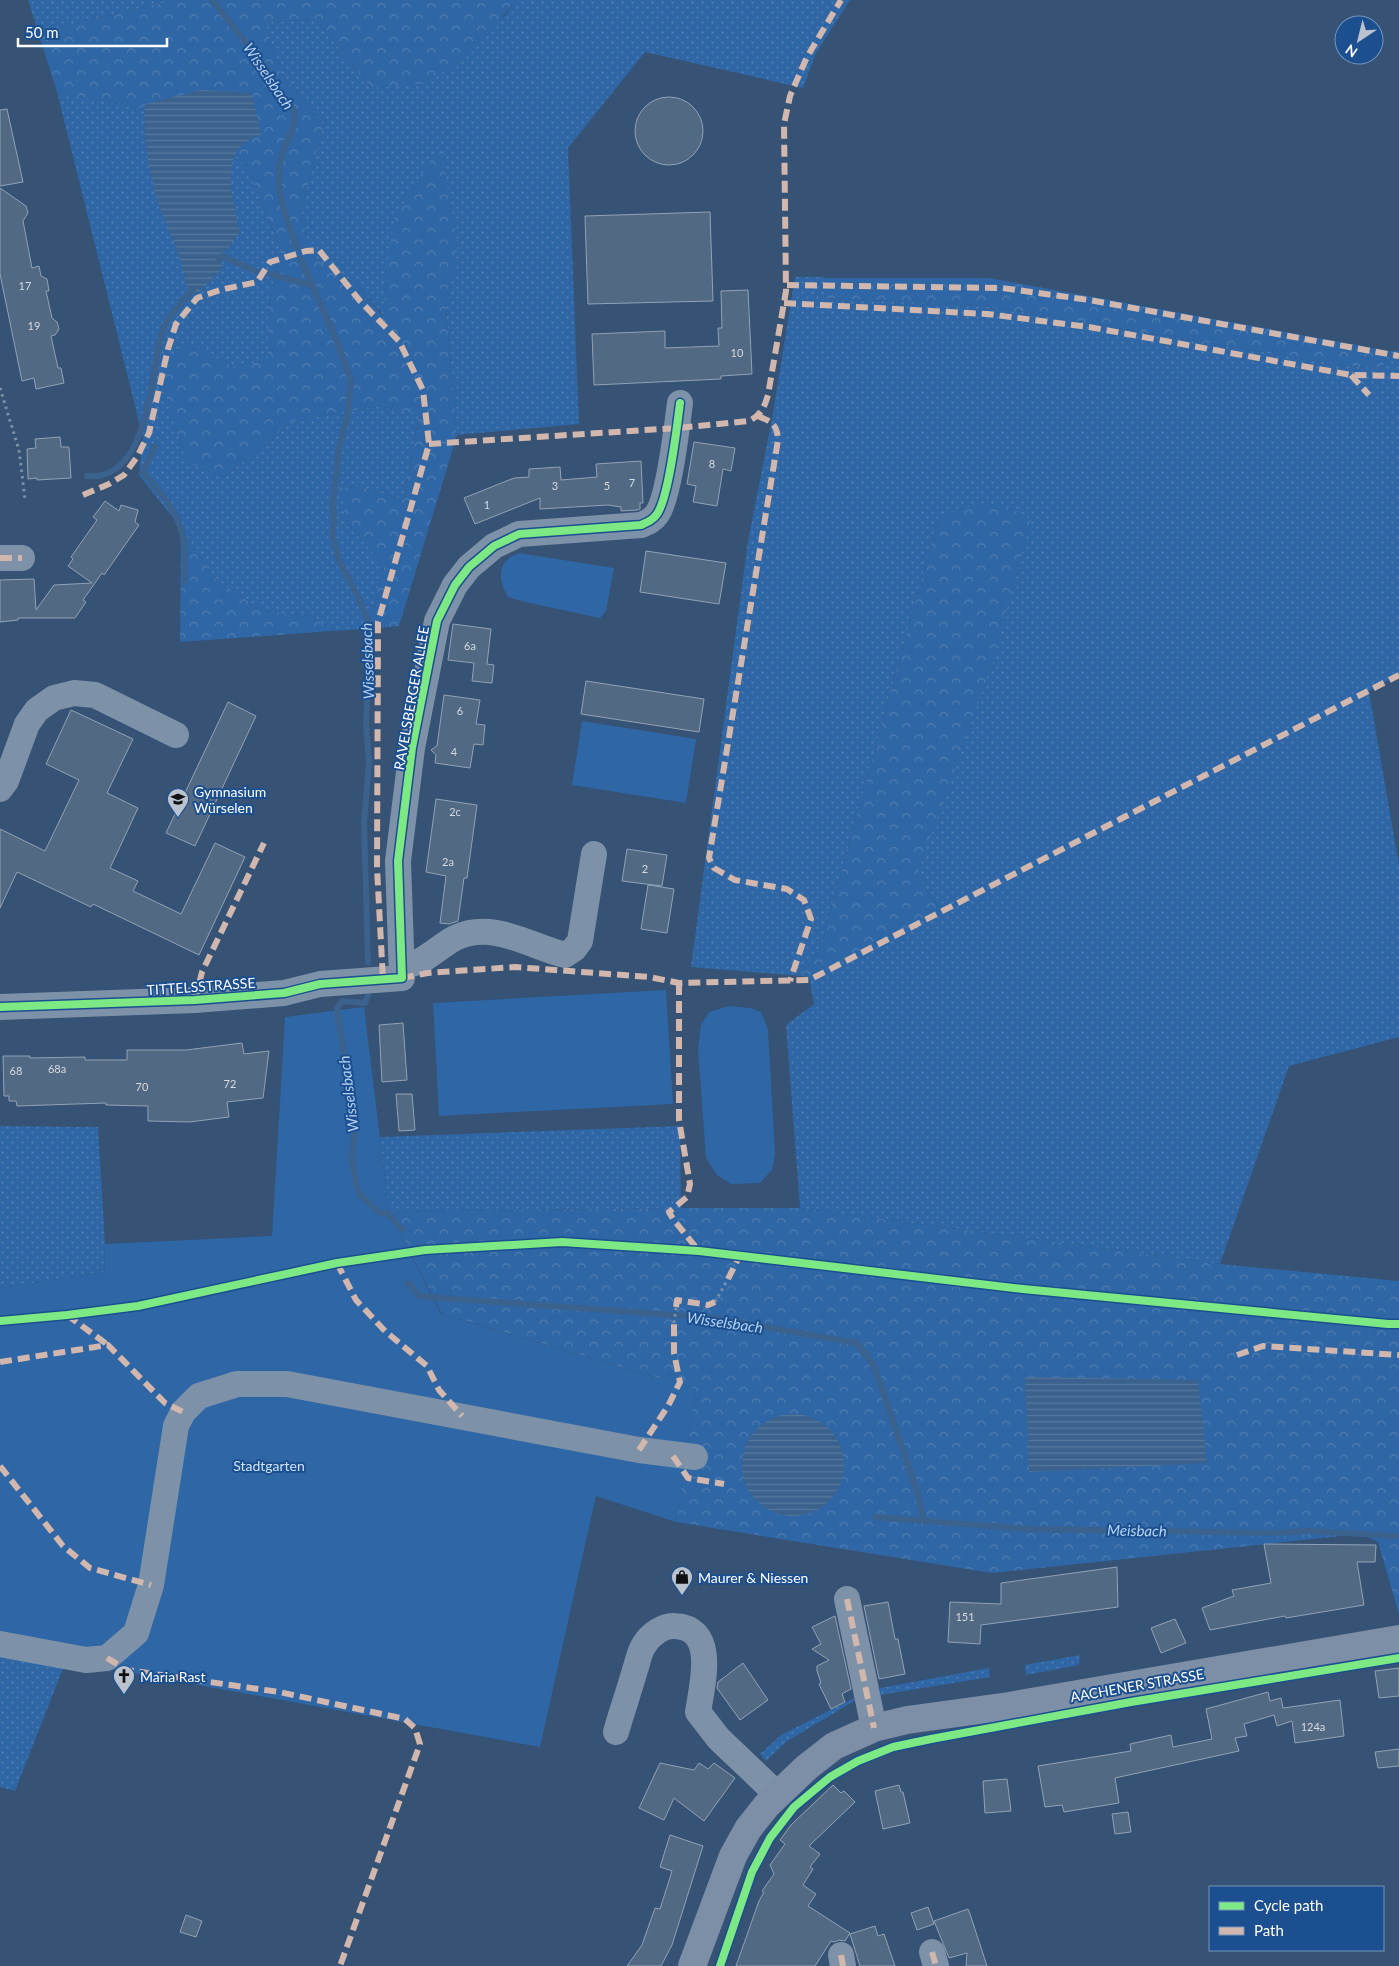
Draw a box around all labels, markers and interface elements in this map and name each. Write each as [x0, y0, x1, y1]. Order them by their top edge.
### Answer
scale bar [18, 15, 166, 47]
north arrow [1334, 15, 1384, 65]
text: 50 m [25, 23, 59, 41]
water label: Wisselsbach [240, 39, 298, 113]
text: N [1342, 41, 1361, 61]
house number: 17 [19, 279, 31, 292]
house number: 19 [28, 319, 40, 332]
house number: 10 [731, 346, 744, 359]
house number: 8 [709, 457, 715, 470]
house number: 7 [629, 476, 635, 489]
house number: 3 [552, 479, 558, 492]
house number: 5 [604, 479, 610, 492]
house number: 1 [484, 498, 490, 511]
water label: Wisselsbach [357, 622, 377, 700]
street label: RAVELSBERGER ALLEE [390, 625, 432, 771]
house number: 6a [464, 639, 476, 652]
house number: 6 [457, 704, 463, 717]
house number: 4 [451, 745, 458, 758]
place label: Gymnasium Würselen [194, 783, 266, 816]
school or university icon: Gymnasium Würselen [166, 787, 190, 818]
house number: 2c [449, 805, 461, 818]
house number: 2a [442, 855, 454, 868]
house number: 2 [642, 862, 648, 875]
street label: TITTELSSTRASSE [146, 974, 256, 998]
water label: Wisselsbach [334, 1055, 362, 1133]
house number: 68a [48, 1062, 66, 1075]
house number: 68 [10, 1064, 22, 1077]
house number: 72 [224, 1077, 236, 1090]
house number: 70 [136, 1080, 149, 1093]
water label: Wisselsbach [686, 1308, 764, 1336]
park label: Stadtgarten [233, 1457, 305, 1474]
water label: Meisbach [1107, 1520, 1167, 1540]
shop icon: Maurer & Niessen [670, 1565, 694, 1596]
place label: Maurer & Niessen [698, 1569, 808, 1586]
house number: 151 [955, 1610, 975, 1623]
church icon: Maria Rast [112, 1664, 136, 1695]
street label: AACHENER STRASSE [1069, 1665, 1205, 1705]
place label: Maria Rast [140, 1668, 205, 1685]
house number: 124a [1301, 1720, 1325, 1733]
legend [1209, 1886, 1384, 1951]
text: Cycle path [1254, 1896, 1323, 1914]
text: Path [1254, 1921, 1284, 1939]

